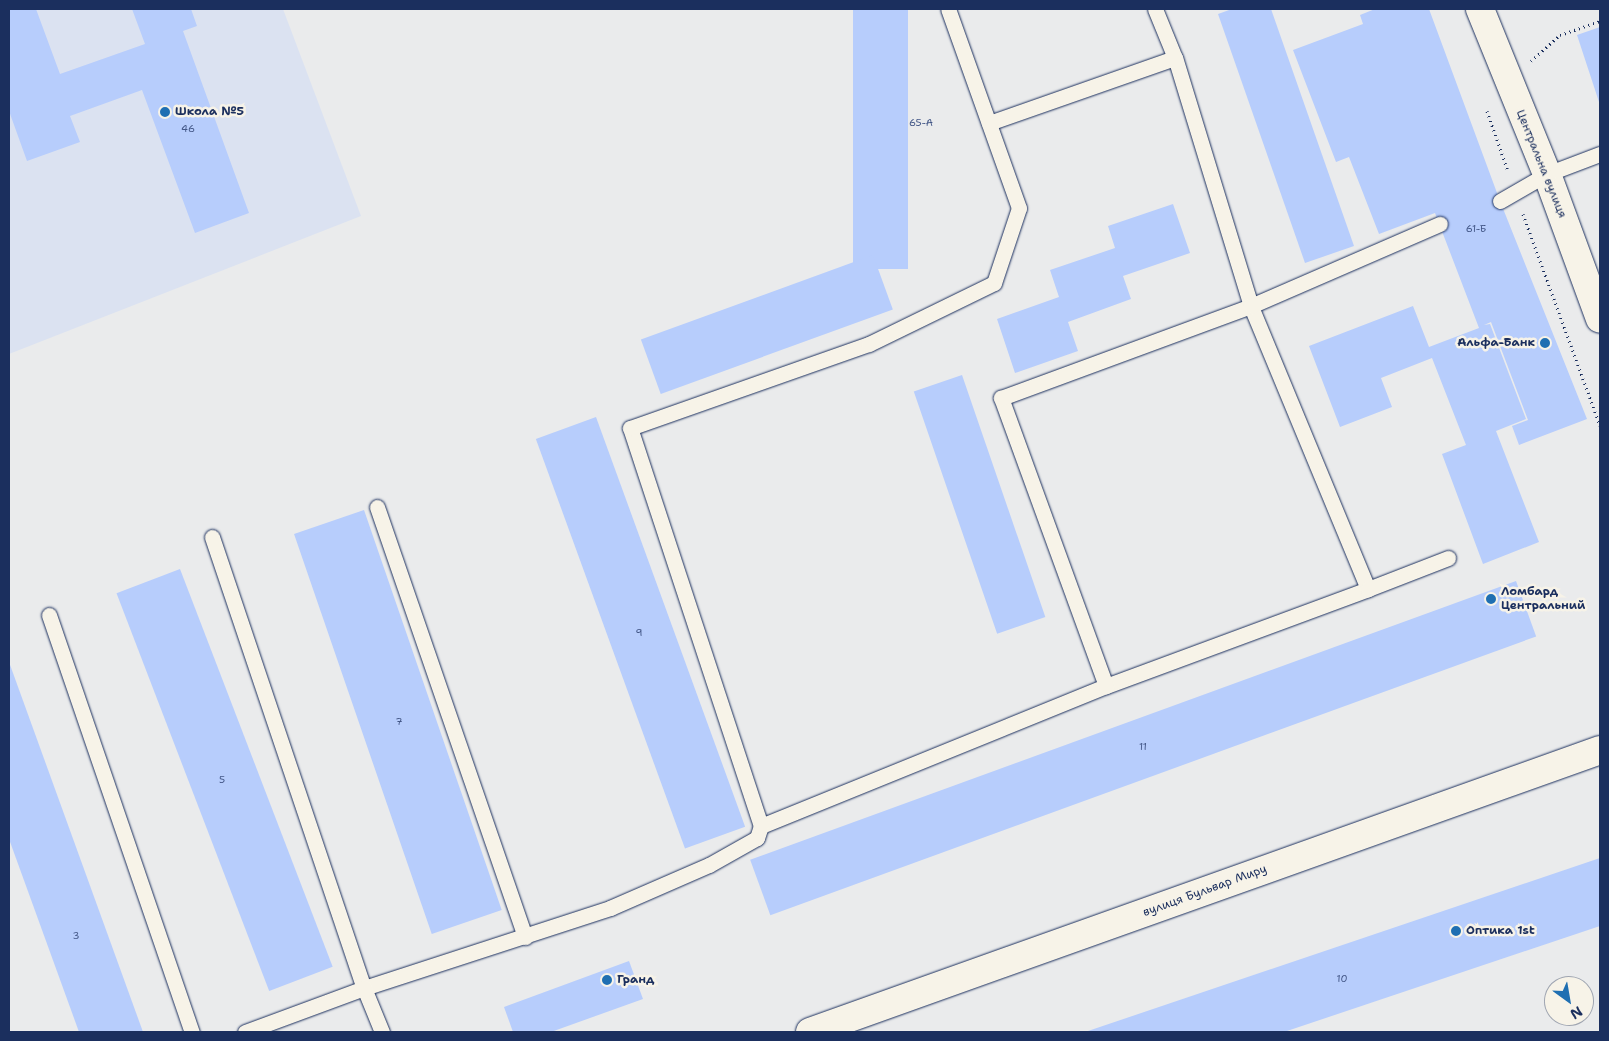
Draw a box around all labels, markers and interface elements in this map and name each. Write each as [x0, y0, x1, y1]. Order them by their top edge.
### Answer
place label: Школа №5 [175, 105, 244, 119]
marker: Школа №5 [159, 106, 171, 118]
street label: Центральна вулиця [1513, 108, 1569, 220]
house number: 65-А [909, 117, 933, 129]
house number: 46 [181, 123, 195, 135]
house number: 61-Б [1466, 223, 1486, 235]
place label: Альфа-Банк [1457, 336, 1535, 350]
marker: Альфа-Банк [1539, 337, 1551, 349]
place label: Ломбард Центральний [1501, 585, 1585, 613]
marker: Ломбард Центральний [1485, 593, 1497, 605]
house number: 9 [636, 627, 642, 639]
house number: 7 [396, 716, 402, 728]
house number: 11 [1139, 741, 1147, 753]
house number: 5 [219, 774, 225, 786]
street label: вулиця Бульвар Миру [1141, 862, 1269, 920]
place label: Оптика 1st [1466, 924, 1534, 938]
marker: Оптика 1st [1450, 925, 1462, 937]
house number: 3 [73, 930, 79, 942]
place label: Гранд [617, 973, 654, 987]
house number: 10 [1337, 973, 1347, 985]
marker: Гранд [601, 974, 613, 986]
north arrow [1544, 976, 1594, 1026]
text: N [1567, 1002, 1586, 1023]

